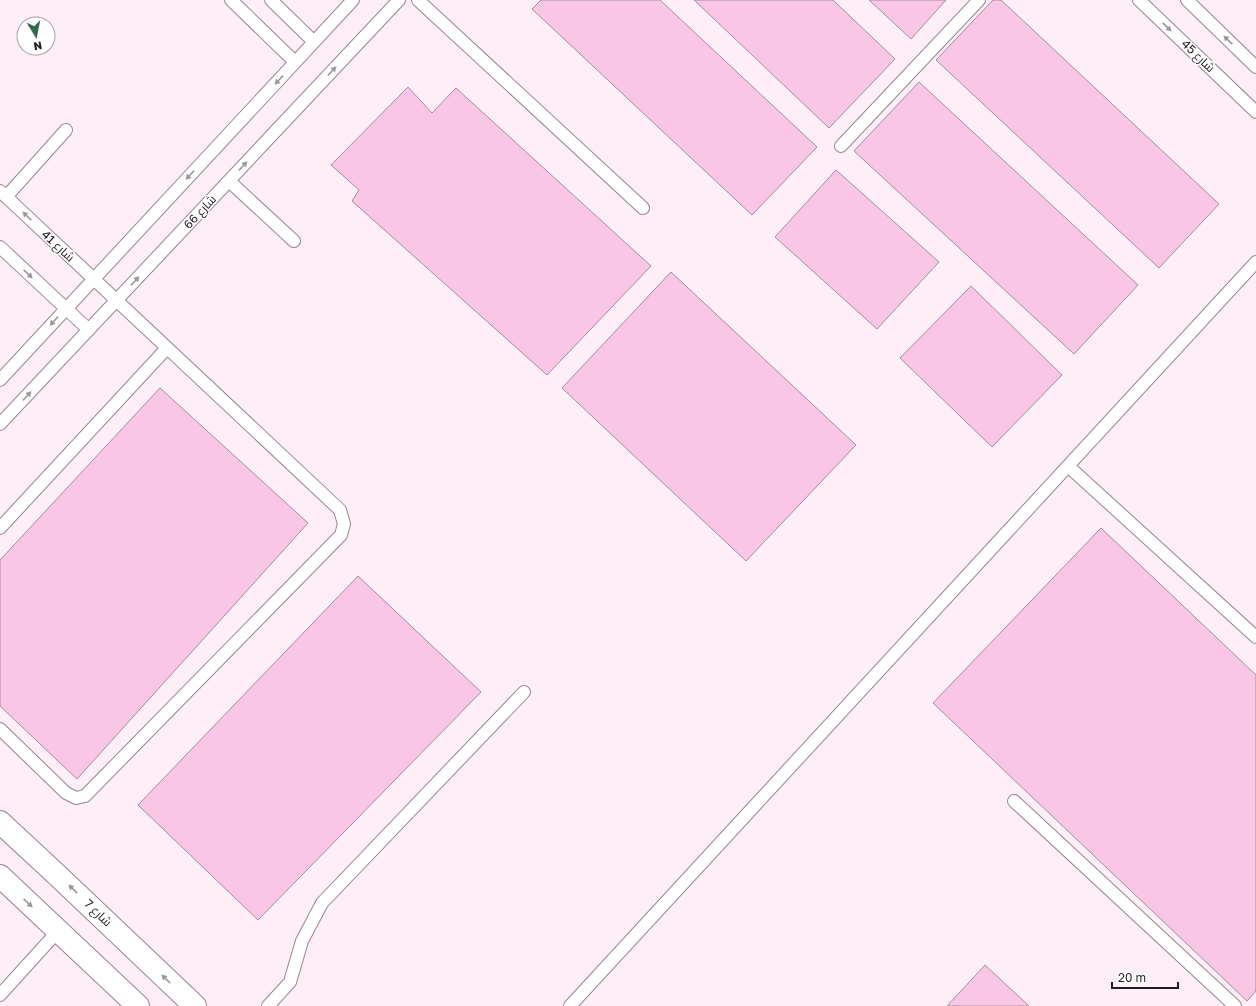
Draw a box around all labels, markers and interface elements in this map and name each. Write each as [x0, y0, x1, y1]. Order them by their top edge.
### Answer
north arrow [16, 16, 56, 56]
one-way arrow [1163, 22, 1172, 31]
one-way arrow [1223, 35, 1233, 45]
street label: شارع 45 [1178, 36, 1218, 76]
text: N [33, 39, 43, 53]
one-way arrow [328, 66, 337, 76]
one-way arrow [274, 75, 284, 85]
one-way arrow [238, 161, 248, 171]
one-way arrow [186, 170, 195, 180]
street label: شارع 66 [180, 192, 220, 232]
one-way arrow [22, 212, 32, 221]
street label: شارع 41 [38, 227, 78, 265]
one-way arrow [23, 269, 33, 278]
one-way arrow [130, 276, 140, 286]
one-way arrow [50, 317, 59, 326]
one-way arrow [22, 391, 32, 401]
one-way arrow [68, 885, 77, 894]
street label: شارع 7 [81, 896, 115, 930]
one-way arrow [23, 898, 33, 908]
scale bar [1112, 964, 1178, 990]
text: 20 m [1118, 970, 1146, 985]
one-way arrow [161, 974, 171, 984]

